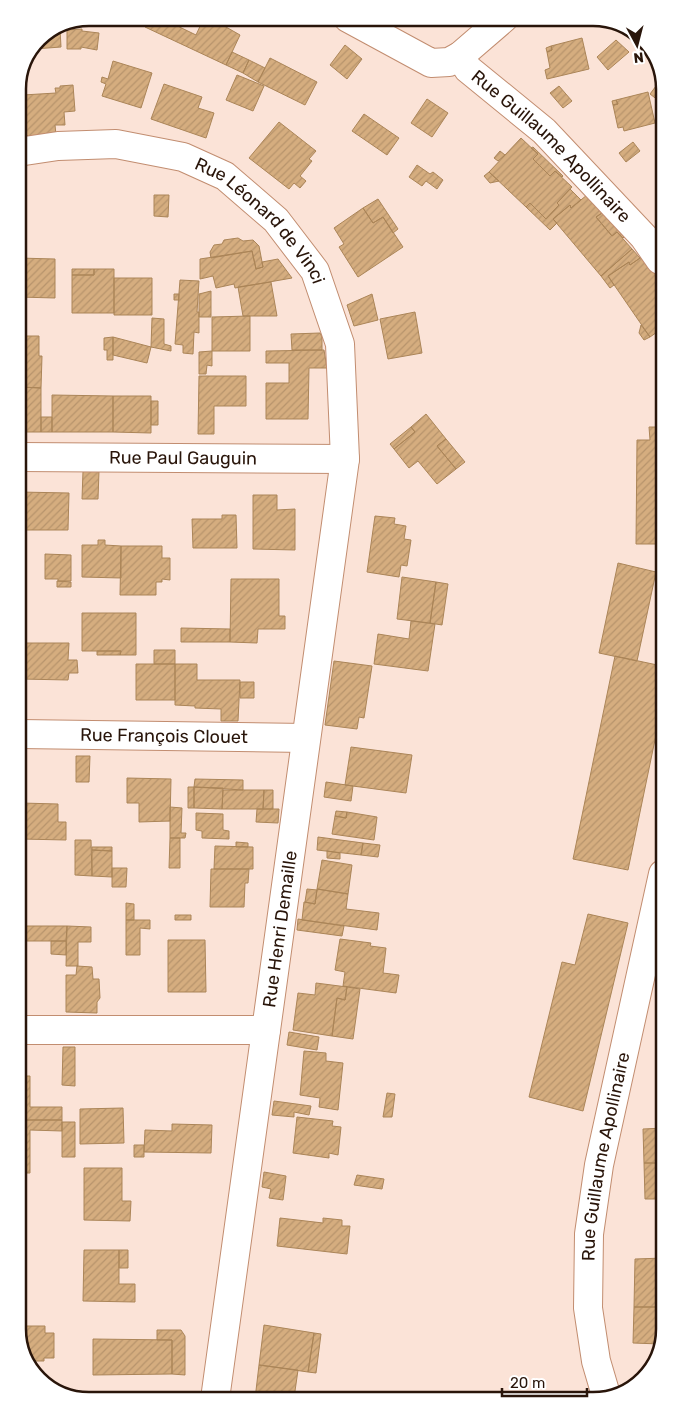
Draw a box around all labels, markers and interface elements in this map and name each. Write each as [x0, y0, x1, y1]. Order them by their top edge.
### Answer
north arrow [612, 20, 662, 70]
text: N [632, 48, 645, 66]
street label: Rue Guillaume Apollinaire [467, 65, 636, 227]
street label: Rue Léonard de Vinci [191, 153, 330, 287]
street label: Rue Paul Gauguin [109, 447, 257, 469]
street label: Rue François Clouet [80, 724, 248, 748]
street label: Rue Henri Demaille [258, 849, 302, 1009]
street label: Rue Guillaume Apollinaire [577, 1050, 635, 1261]
scale bar [502, 1366, 587, 1398]
text: 20 m [510, 1374, 545, 1392]

